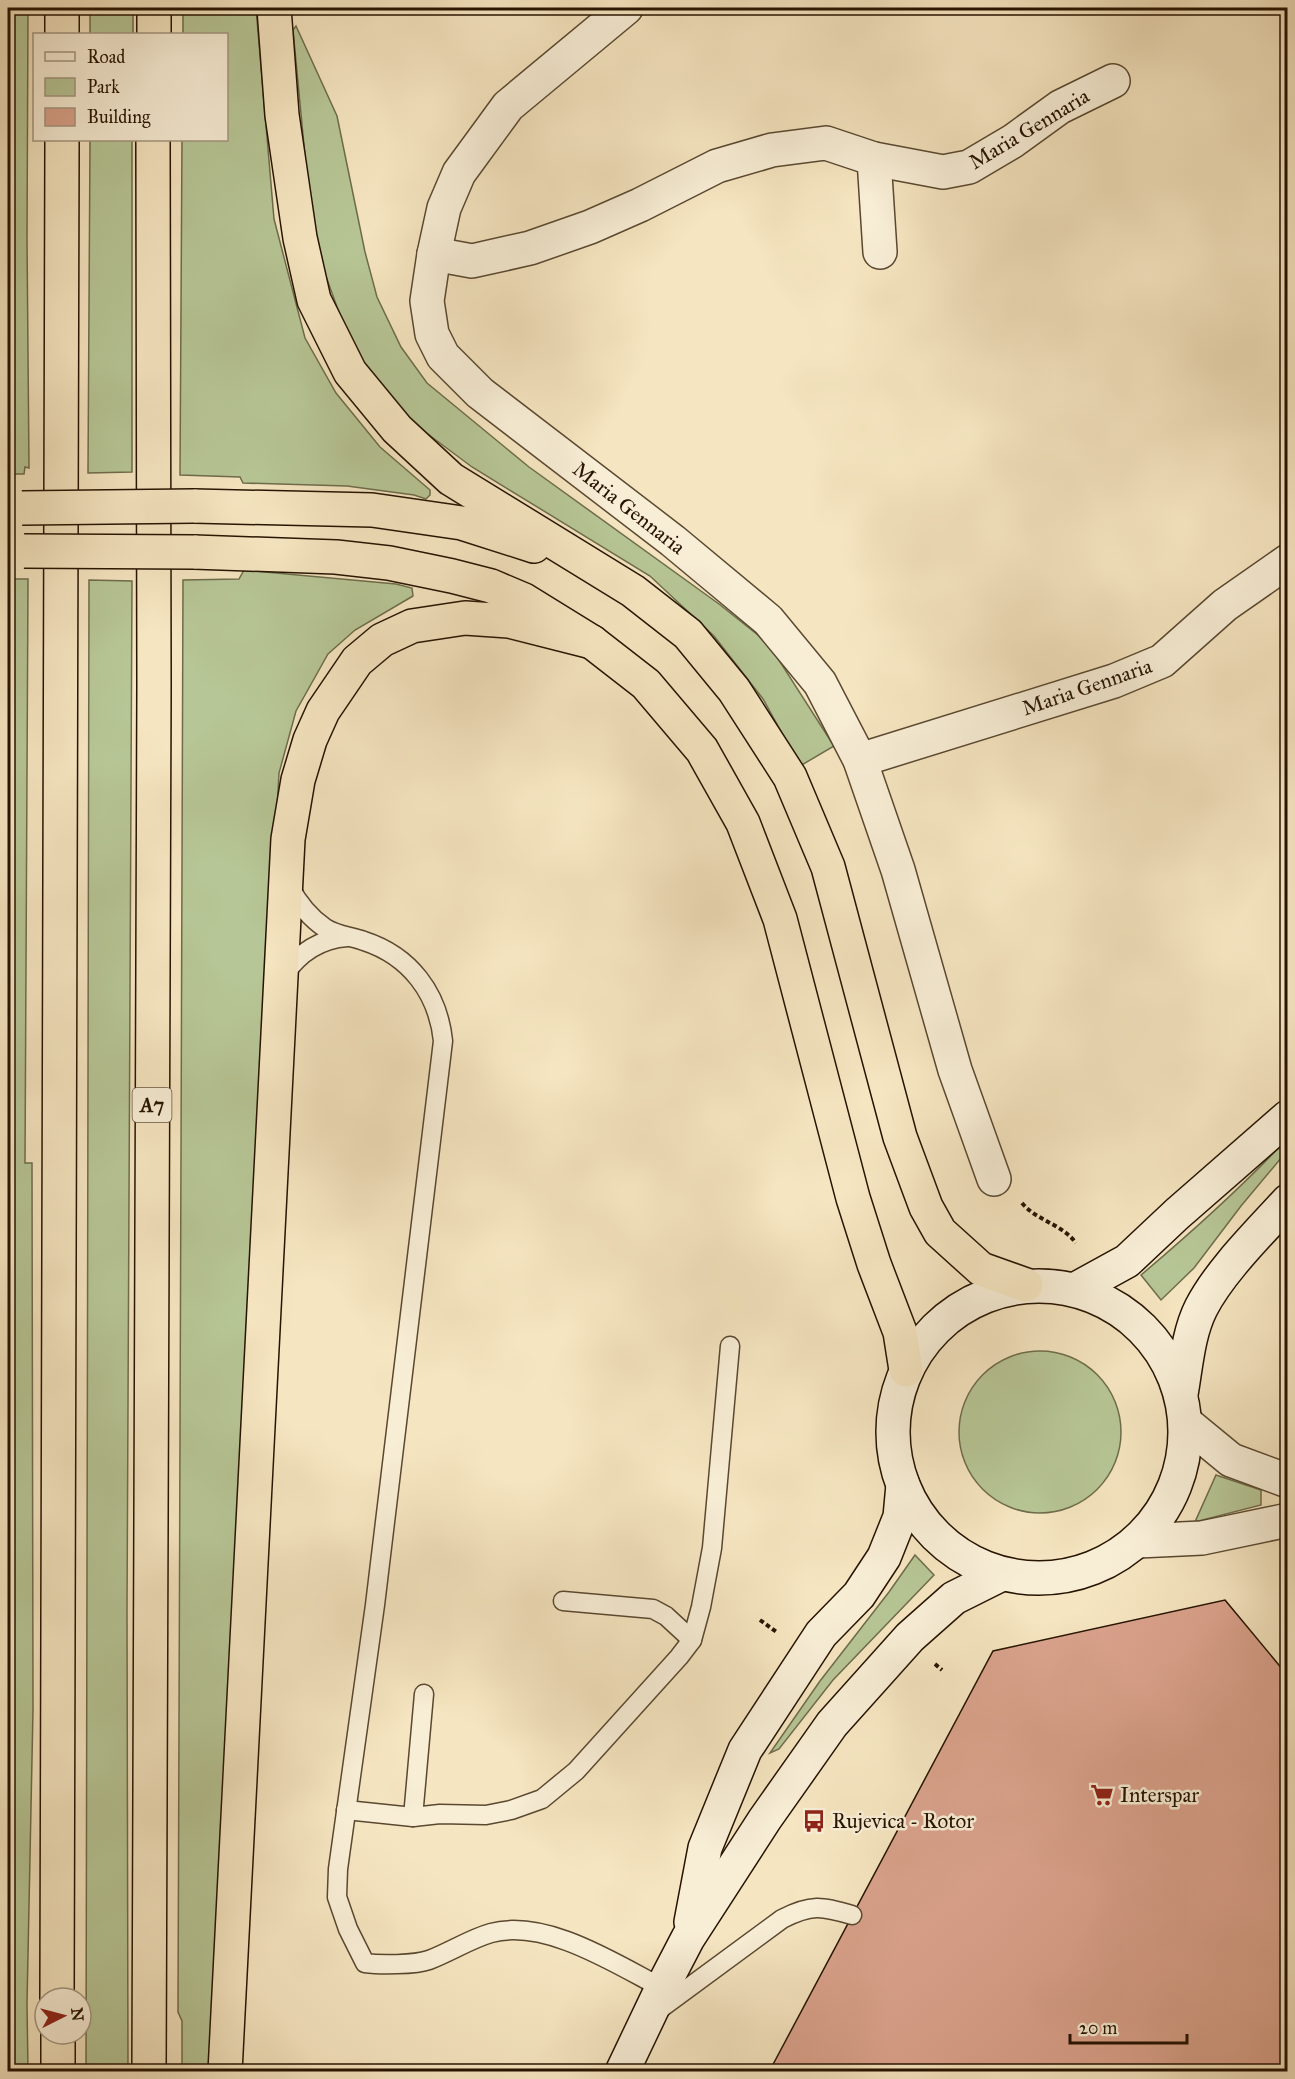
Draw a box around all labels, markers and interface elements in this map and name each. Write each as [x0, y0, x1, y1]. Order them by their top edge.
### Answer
legend [33, 33, 228, 141]
text: Road [87, 46, 125, 68]
text: Park [87, 76, 120, 98]
street label: Maria Gennaria [964, 83, 1094, 175]
text: Building [87, 106, 151, 129]
street label: Maria Gennaria [568, 456, 691, 560]
street label: Maria Gennaria [1019, 653, 1156, 721]
road number: A7 [132, 1088, 172, 1122]
supermarket icon: Interspar [1089, 1782, 1115, 1808]
place label: Interspar [1120, 1782, 1199, 1808]
bus stop icon: Rujevica - Rotor [801, 1808, 827, 1834]
place label: Rujevica - Rotor [832, 1808, 974, 1834]
north arrow [33, 1986, 93, 2046]
text: N [67, 2007, 88, 2023]
scale bar [1070, 2007, 1187, 2045]
text: 20 m [1079, 2017, 1117, 2039]

